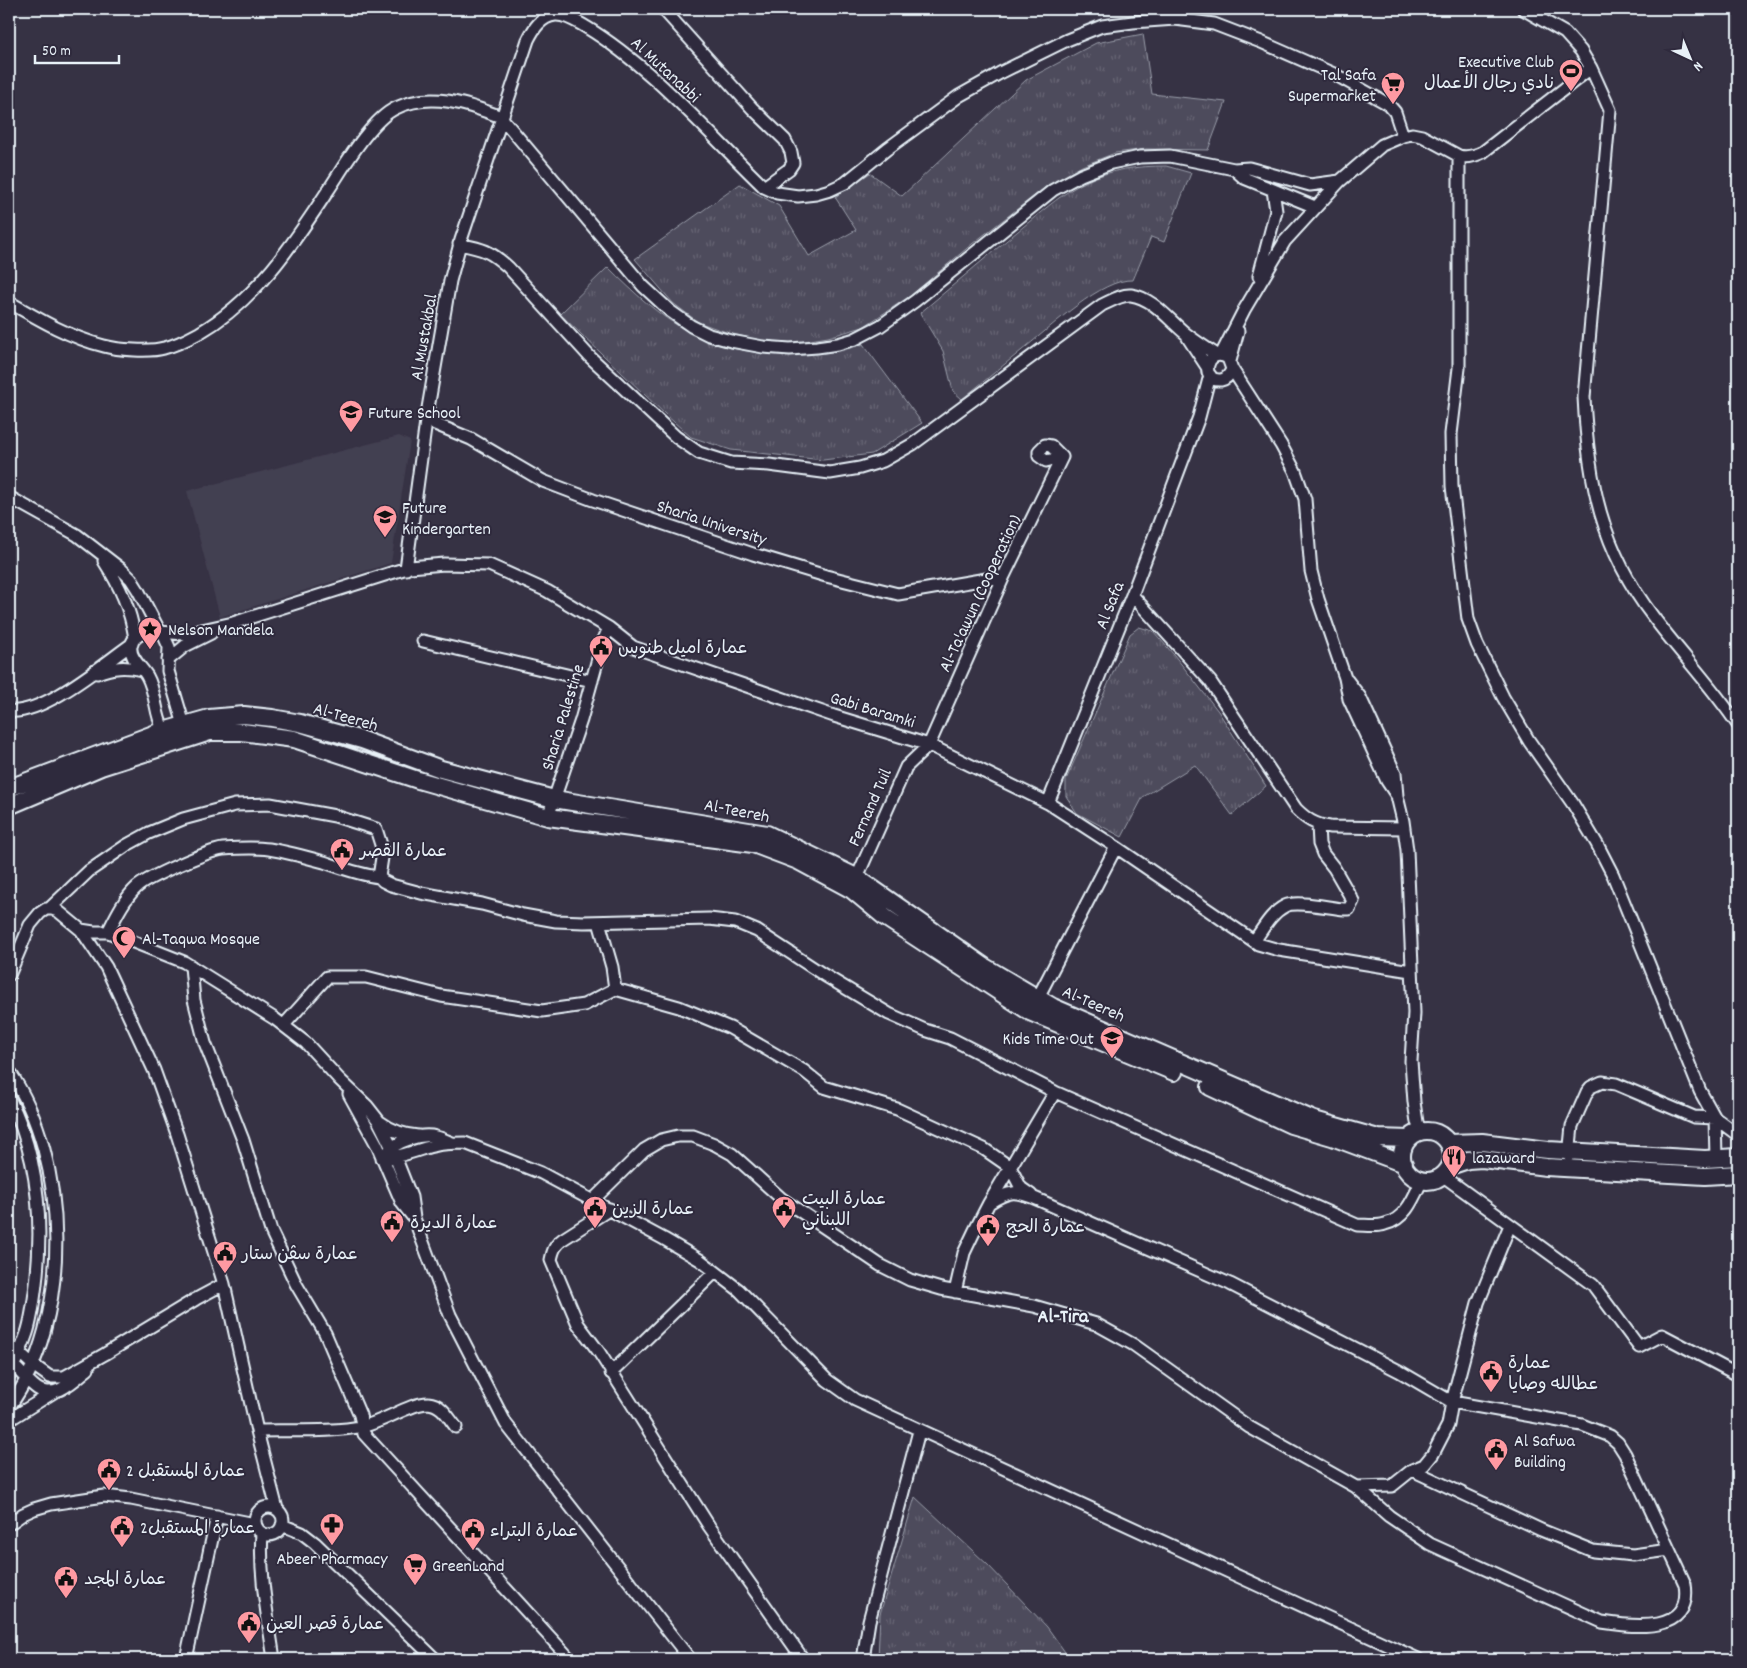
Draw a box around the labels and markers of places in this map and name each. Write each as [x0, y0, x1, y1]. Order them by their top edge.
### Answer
place label: Executive Club نادي رجال الأعمال [1424, 51, 1554, 97]
sports icon: Executive Club نادي رجال الأعمال [1558, 58, 1584, 92]
place label: Tal Safa Supermarket [1288, 64, 1377, 110]
supermarket icon: Tal Safa Supermarket [1380, 71, 1406, 105]
school or university icon: Future School [338, 399, 364, 433]
place label: Future School [368, 402, 461, 427]
place label: Future Kindergarten [402, 497, 491, 543]
school or university icon: Future Kindergarten [372, 504, 398, 538]
place icon: Nelson Mandela [137, 616, 163, 650]
place label: Nelson Mandela [168, 619, 274, 644]
public building icon: عمارة اميل طنوس [588, 634, 614, 668]
place label: عمارة اميل طنوس [618, 637, 748, 662]
public building icon: عمارة القصر [329, 837, 355, 871]
place label: عمارة القصر [358, 840, 448, 865]
mosque icon: Al-Taqwa Mosque [111, 925, 137, 959]
place label: Al-Taqwa Mosque [142, 928, 260, 953]
school or university icon: Kids Time Out [1099, 1025, 1125, 1059]
place label: Kids Time Out [1003, 1028, 1094, 1053]
restaurant icon: lazaward [1441, 1144, 1467, 1178]
place label: lazaward [1472, 1147, 1535, 1172]
place label: عمارة البيت اللبناني [802, 1188, 887, 1235]
public building icon: عمارة الزين [582, 1195, 608, 1229]
public building icon: عمارة البيت اللبناني [771, 1195, 797, 1229]
place label: عمارة الزين [612, 1198, 695, 1223]
public building icon: عمارة الديرة [379, 1209, 405, 1243]
place label: عمارة الديرة [410, 1212, 498, 1237]
public building icon: عمارة الحج [975, 1213, 1001, 1247]
place label: عمارة الحج [1006, 1216, 1086, 1241]
public building icon: عمارة سڤن ستار [212, 1240, 238, 1274]
place label: عمارة سڤن ستار [240, 1243, 359, 1268]
place label: عمارة عطالله وصايا [1508, 1352, 1598, 1398]
public building icon: عمارة عطالله وصايا [1478, 1359, 1504, 1393]
place label: Al Safwa Building [1514, 1430, 1576, 1476]
public building icon: Al Safwa Building [1483, 1437, 1509, 1471]
public building icon: عمارة المستقبل 2 [96, 1457, 122, 1491]
place label: عمارة المستقبل 2 [126, 1460, 246, 1485]
pharmacy icon: Abeer Pharmacy [319, 1512, 345, 1546]
public building icon: عمارة المستقبل2 [109, 1514, 135, 1548]
place label: عمارة المستقبل2 [140, 1517, 256, 1542]
public building icon: عمارة البتراء [460, 1517, 486, 1551]
place label: عمارة البتراء [490, 1520, 579, 1545]
place label: Abeer Pharmacy [276, 1548, 388, 1573]
supermarket icon: GreenLand [402, 1552, 428, 1586]
place label: GreenLand [432, 1555, 505, 1580]
public building icon: عمارة المجد [53, 1565, 79, 1599]
place label: عمارة المجد [84, 1568, 167, 1593]
public building icon: عمارة قصر العين [236, 1610, 262, 1644]
place label: عمارة قصر العين [266, 1613, 385, 1638]

